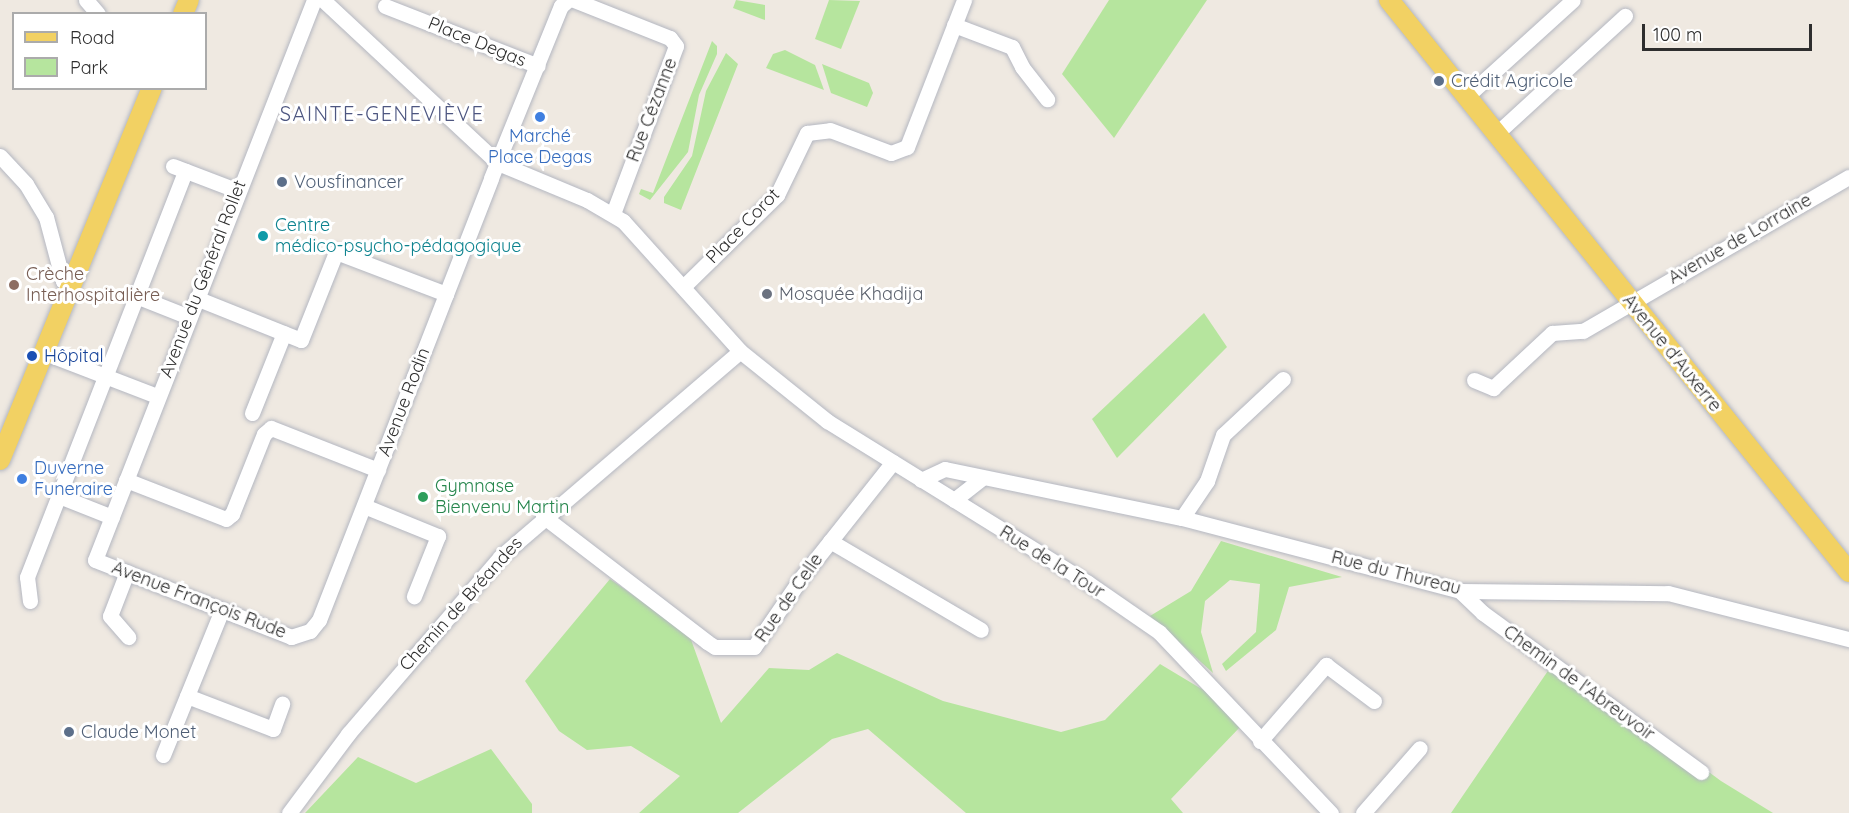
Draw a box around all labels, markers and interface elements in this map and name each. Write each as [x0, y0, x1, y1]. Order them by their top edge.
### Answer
legend [12, 12, 207, 90]
scale bar [1645, 12, 1814, 50]
street label: Place Degas [425, 13, 529, 71]
text: 100 m [1653, 23, 1702, 46]
text: Road [70, 26, 115, 49]
street label: Rue Cézanne [622, 55, 682, 165]
text: Park [70, 56, 108, 79]
place label: Crédit Agricole [1451, 70, 1573, 92]
marker: Crédit Agricole [1432, 74, 1446, 88]
district label: SAINTE-GENEVIÈVE [280, 101, 484, 125]
marker: Marché Place Degas [533, 110, 547, 124]
place label: Marché Place Degas [488, 126, 592, 168]
place label: Vousfinancer [294, 171, 404, 193]
marker: Vousfinancer [275, 175, 289, 189]
street label: Avenue du Général Rollet [155, 177, 251, 381]
street label: Place Corot [702, 184, 784, 268]
street label: Avenue de Lorraine [1664, 189, 1816, 289]
place label: Centre médico-psycho-pédagogique [275, 215, 522, 258]
marker: Centre médico-psycho-pédagogique [256, 229, 270, 243]
place label: Crèche Interhospitalière [26, 264, 160, 306]
marker: Crèche Interhospitalière [7, 278, 21, 292]
place label: Mosquée Khadija [779, 283, 923, 305]
marker: Mosquée Khadija [760, 287, 774, 301]
street label: Avenue d'Auxerre [1618, 290, 1726, 416]
place label: Hôpital [44, 345, 104, 367]
street label: Avenue Rodin [373, 345, 435, 459]
marker: Hôpital [25, 349, 39, 363]
place label: Duverne Funeraire [34, 458, 113, 500]
marker: Duverne Funeraire [15, 472, 29, 486]
place label: Gymnase Bienvenu Martin [435, 476, 569, 518]
marker: Gymnase Bienvenu Martin [416, 490, 430, 504]
street label: Rue de la Tour [995, 521, 1109, 603]
street label: Chemin de Bréandes [395, 532, 527, 676]
street label: Rue du Thureau [1329, 546, 1463, 600]
street label: Rue de Celle [751, 549, 827, 647]
street label: Avenue François Rude [109, 557, 289, 643]
street label: Chemin de l'Abreuvoir [1499, 621, 1659, 745]
place label: Claude Monet [81, 721, 196, 743]
marker: Claude Monet [62, 725, 76, 739]

